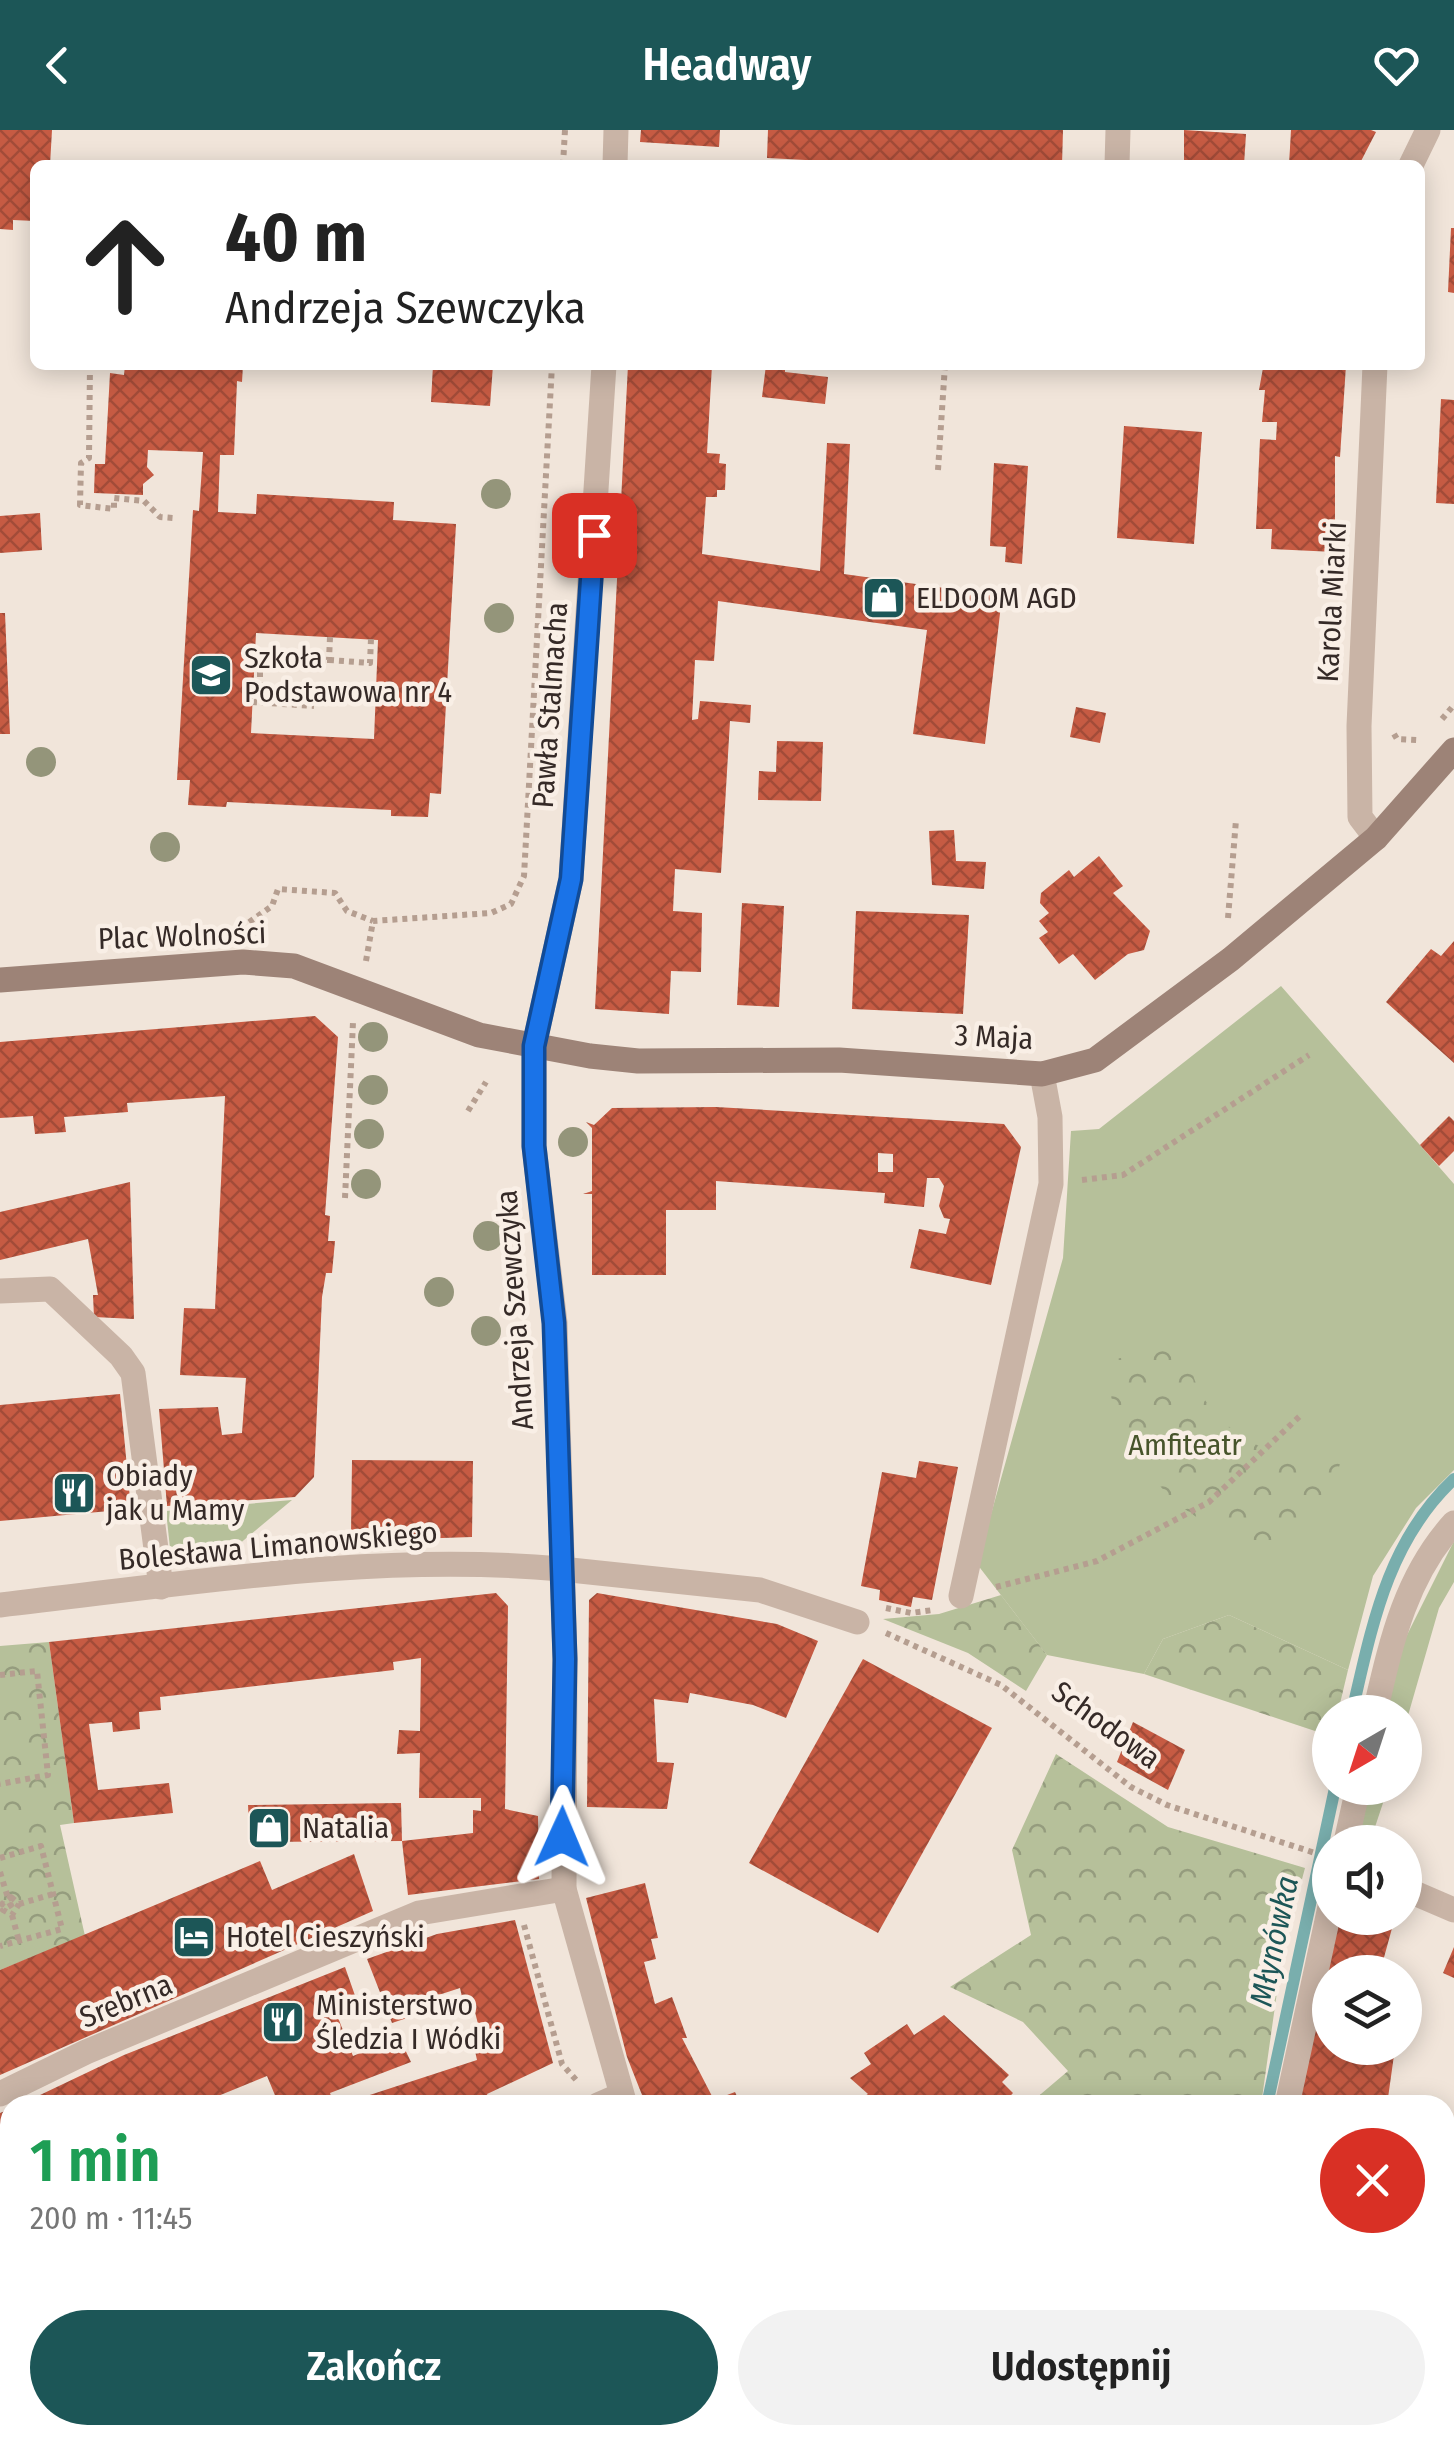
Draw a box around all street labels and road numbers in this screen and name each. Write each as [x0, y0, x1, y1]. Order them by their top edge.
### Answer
street label: Karola Miarki [1310, 521, 1354, 683]
street label: Pawła Stalmacha [525, 601, 575, 809]
street label: Plac Wolności [97, 915, 267, 957]
street label: 3 Maja [954, 1017, 1034, 1057]
street label: Andrzeja Szewczyka [489, 1189, 541, 1431]
street label: Bolesława Limanowskiego [117, 1514, 439, 1578]
street label: Schodowa [1045, 1674, 1167, 1776]
street label: Srebrna [75, 1966, 177, 2036]

